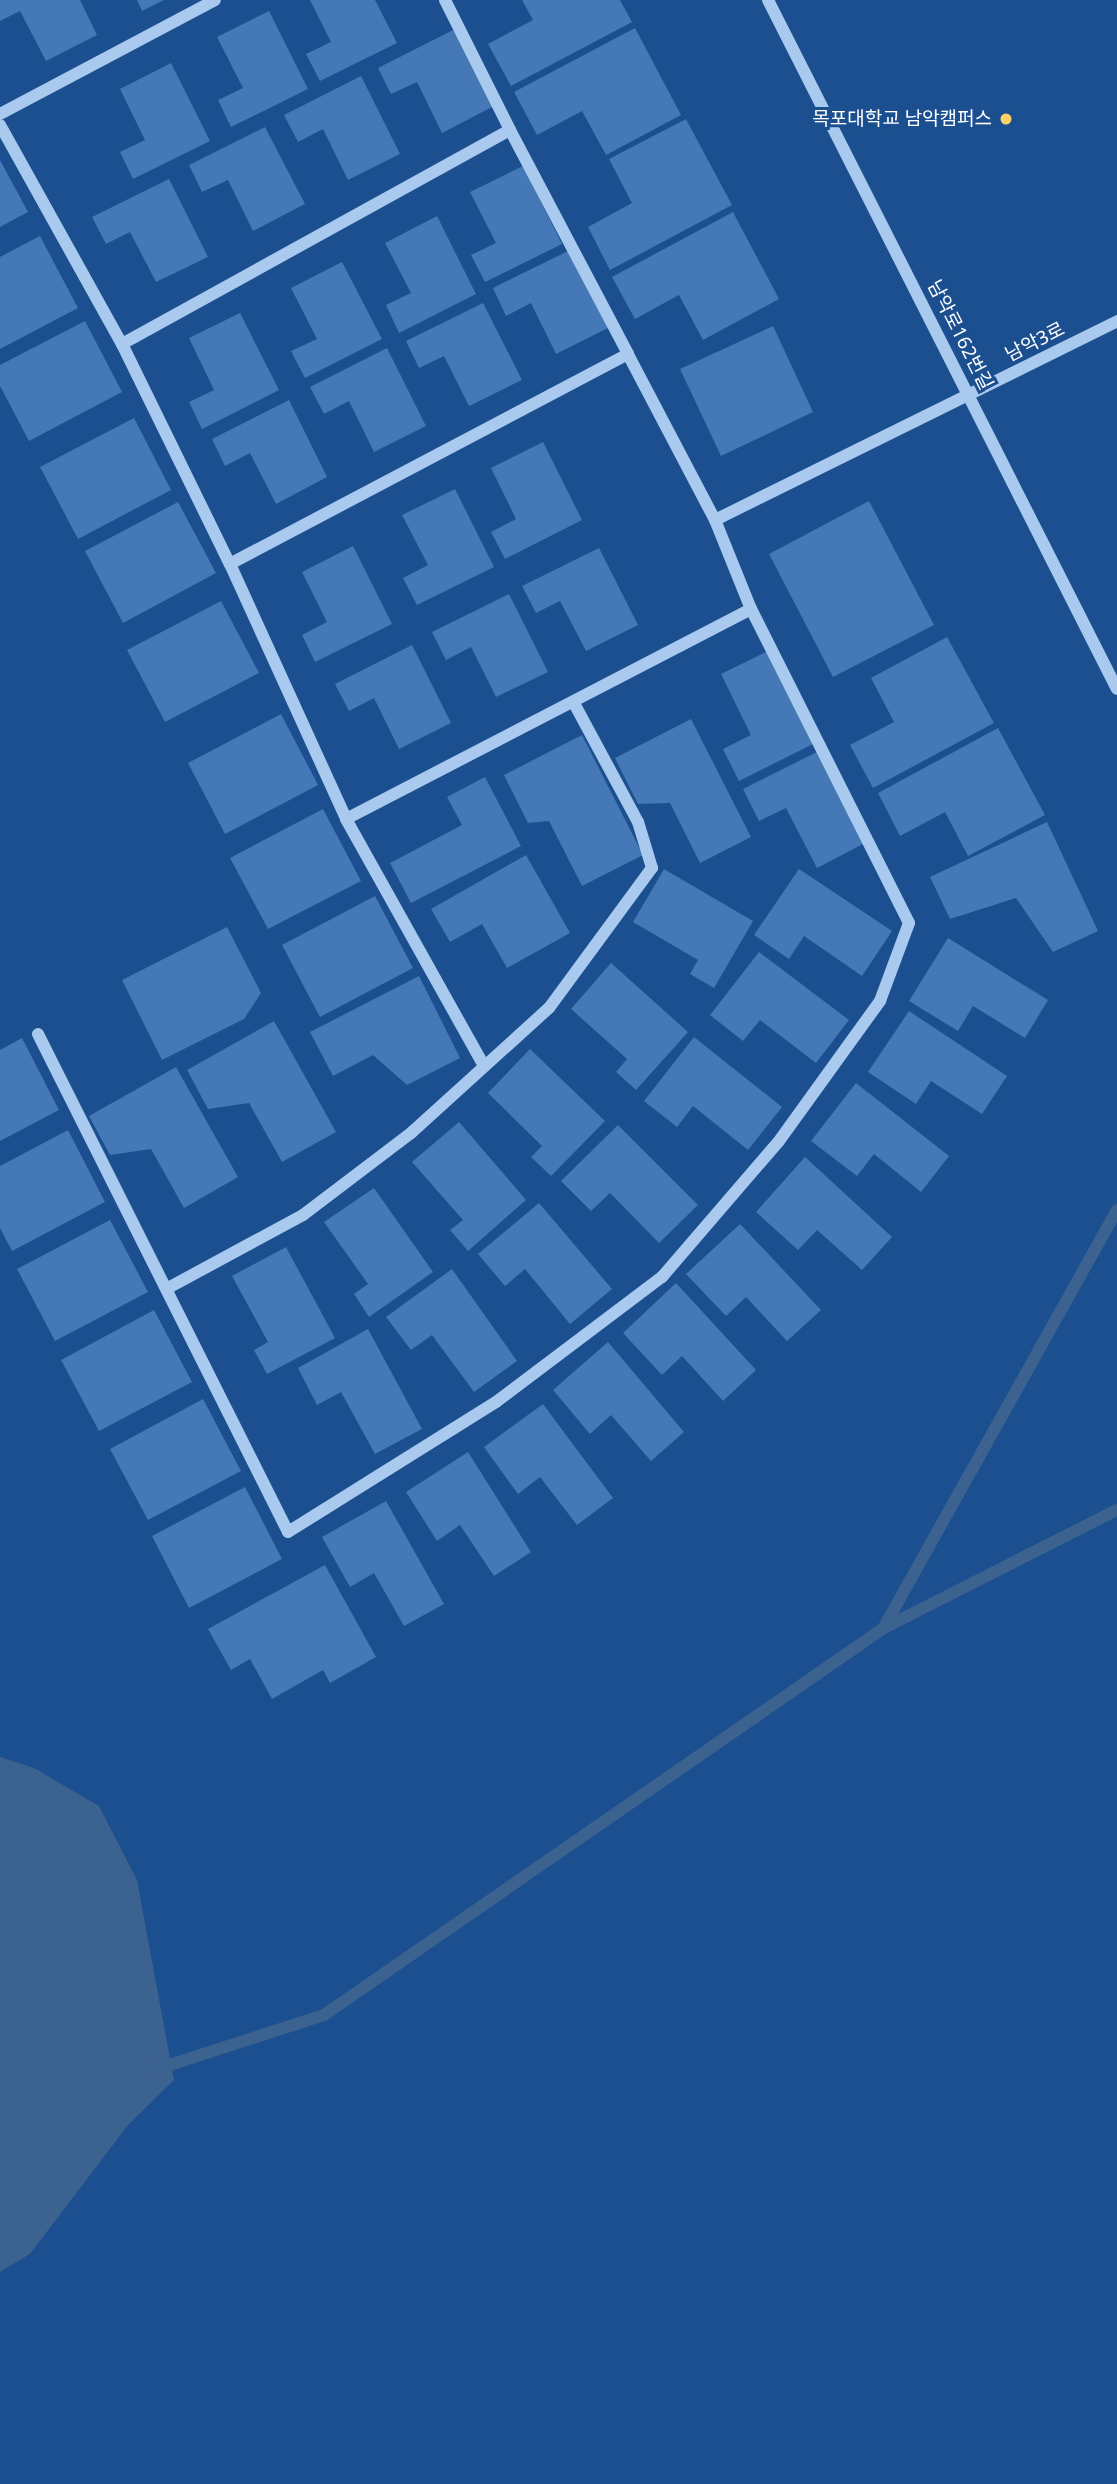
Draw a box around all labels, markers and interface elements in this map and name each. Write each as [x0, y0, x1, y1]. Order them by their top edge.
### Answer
place label: 목포대학교 남악캠퍼스 [812, 108, 992, 130]
marker: 목포대학교 남악캠퍼스 [998, 111, 1014, 127]
street label: 남악로162번길 [923, 276, 997, 394]
street label: 남악3로 [1002, 317, 1068, 367]

